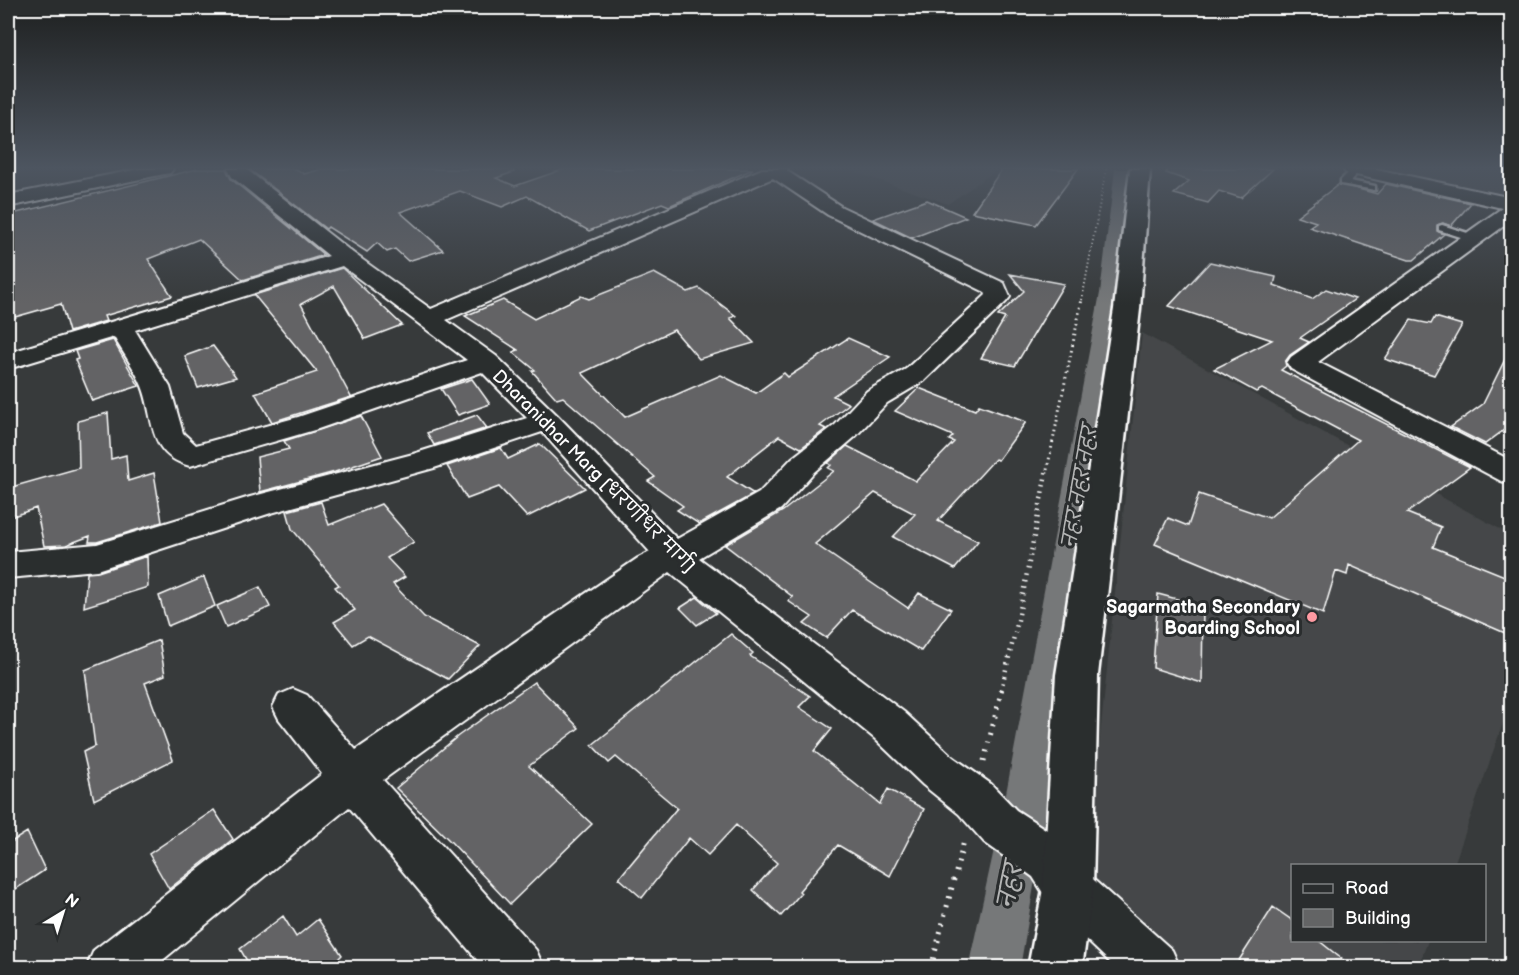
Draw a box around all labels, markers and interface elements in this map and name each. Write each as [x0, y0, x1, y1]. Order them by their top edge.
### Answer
street label: Dharanidhar Marg [धरणीधर मार्ग] [488, 363, 702, 577]
water label: नहर नहर नहर [1058, 420, 1103, 550]
place label: Sagarmatha Secondary Boarding School [1106, 597, 1301, 639]
marker: Sagarmatha Secondary Boarding School [1305, 610, 1319, 624]
water label: नहर [992, 855, 1030, 911]
legend [1291, 864, 1486, 942]
text: Road [1345, 878, 1389, 899]
north arrow [33, 882, 93, 942]
text: N [61, 890, 82, 913]
text: Building [1345, 908, 1411, 929]

